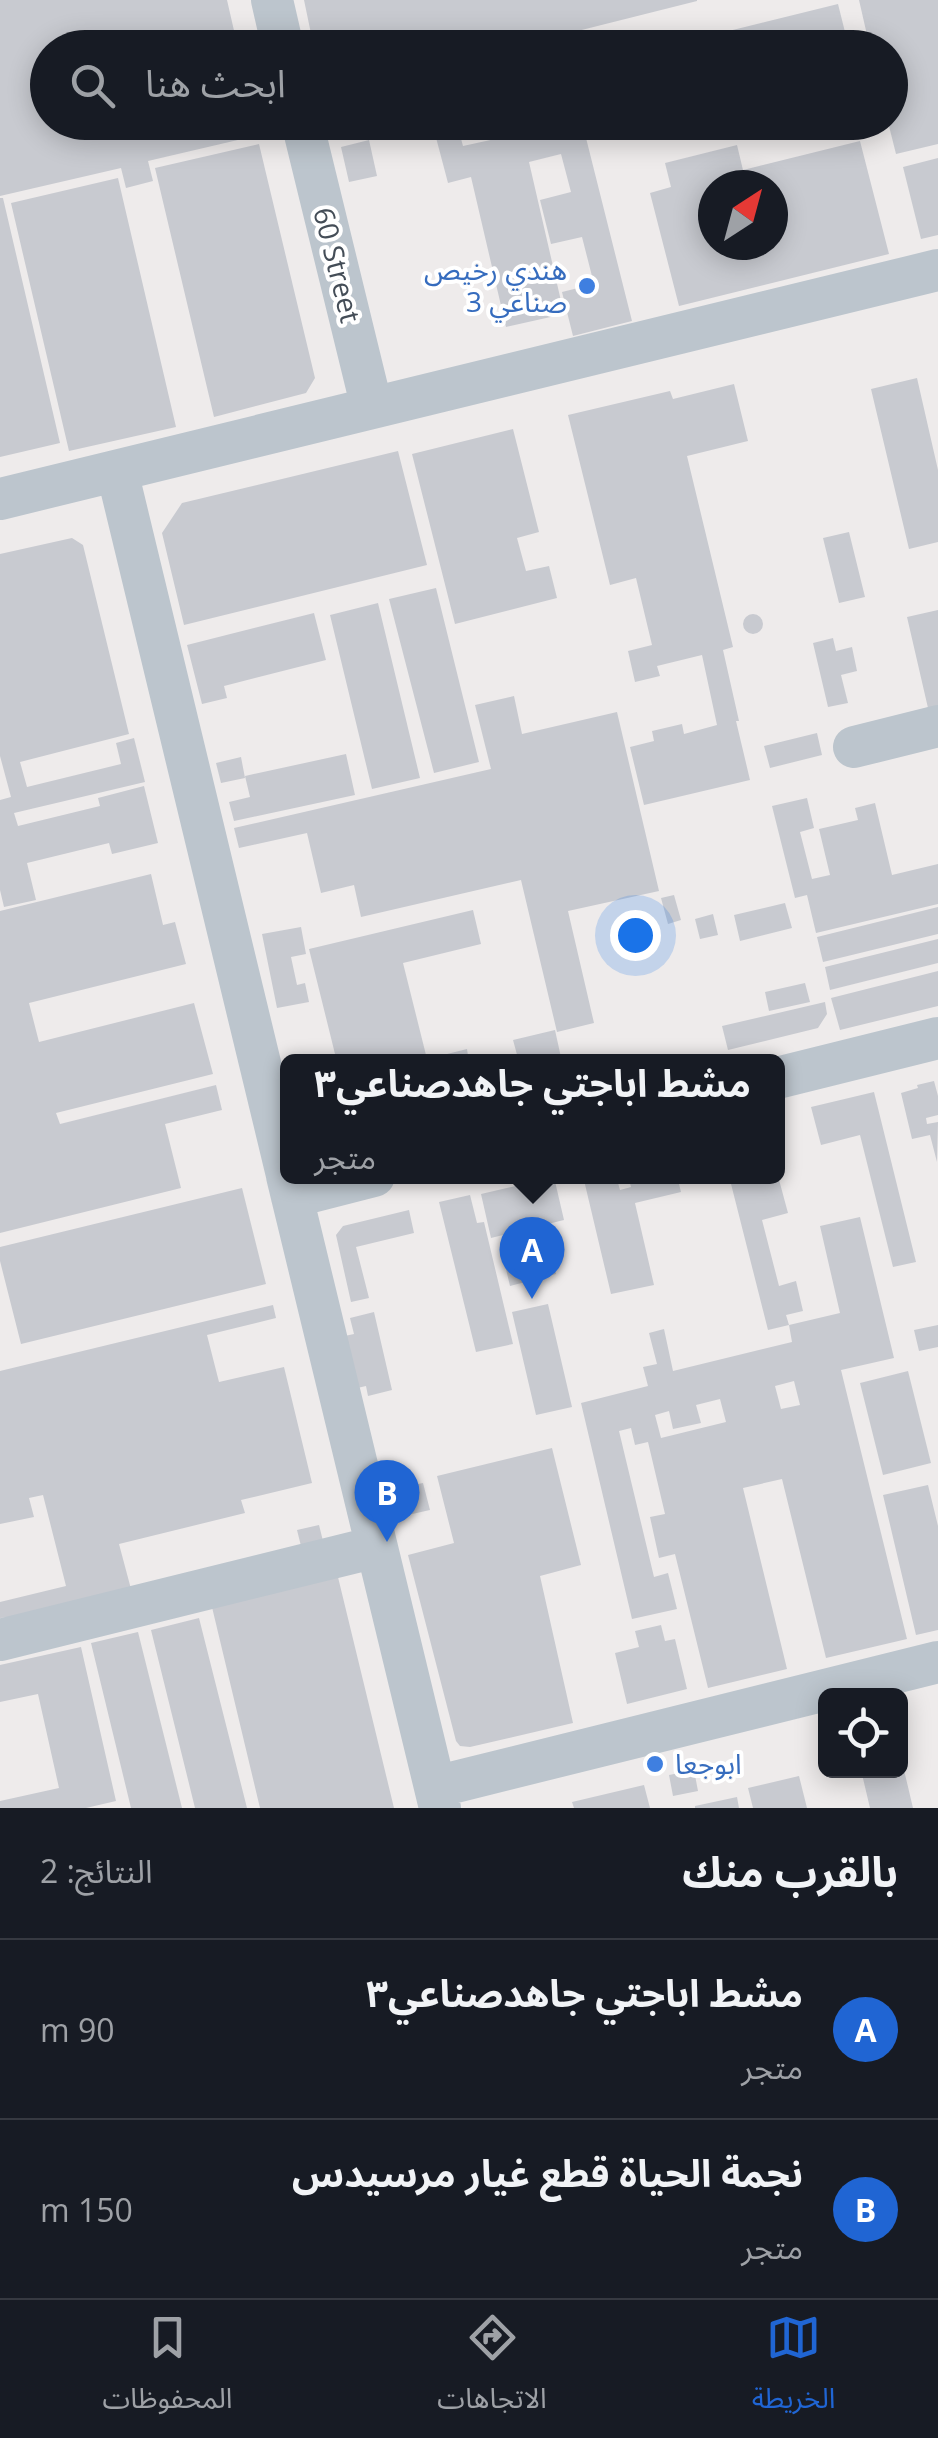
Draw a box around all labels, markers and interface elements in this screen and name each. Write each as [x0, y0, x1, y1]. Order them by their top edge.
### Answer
search box [30, 30, 908, 140]
text: ابحث هنا [145, 56, 286, 108]
icon: search [65, 58, 120, 113]
north arrow [698, 170, 788, 260]
street label: 60 Street [305, 203, 371, 326]
place label: هندي رخيص صناعي 3 [424, 250, 567, 323]
marker: هندي رخيص صناعي 3 [576, 275, 598, 297]
your location [610, 910, 661, 961]
popup [280, 1054, 785, 1184]
text: مشط اباجتي جاهدصناعي٣ [314, 1056, 751, 1108]
text: متجر [314, 1135, 376, 1178]
pin: A [500, 1216, 564, 1299]
pin: B [354, 1460, 420, 1542]
map controls [818, 1688, 908, 1778]
button: locate [818, 1688, 908, 1778]
place label: ابوجعا [675, 1744, 742, 1782]
marker: ابوجعا [644, 1753, 666, 1775]
text: بالقرب منك [682, 1842, 898, 1899]
text: النتائج: 2 [40, 1849, 153, 1892]
text: مشط اباجتي جاهدصناعي٣ [366, 1966, 803, 2018]
text: 90 m [40, 2008, 115, 2051]
text: A [854, 2008, 877, 2051]
text: متجر [741, 2045, 803, 2088]
text: نجمة الحياة قطع غيار مرسيدس [292, 2146, 803, 2198]
text: 150 m [40, 2188, 133, 2231]
text: B [855, 2188, 876, 2231]
text: متجر [741, 2225, 803, 2268]
tab: المحفوظات [102, 2310, 232, 2429]
tab: الاتجاهات [437, 2310, 547, 2429]
tab: الخريطة [752, 2310, 836, 2429]

